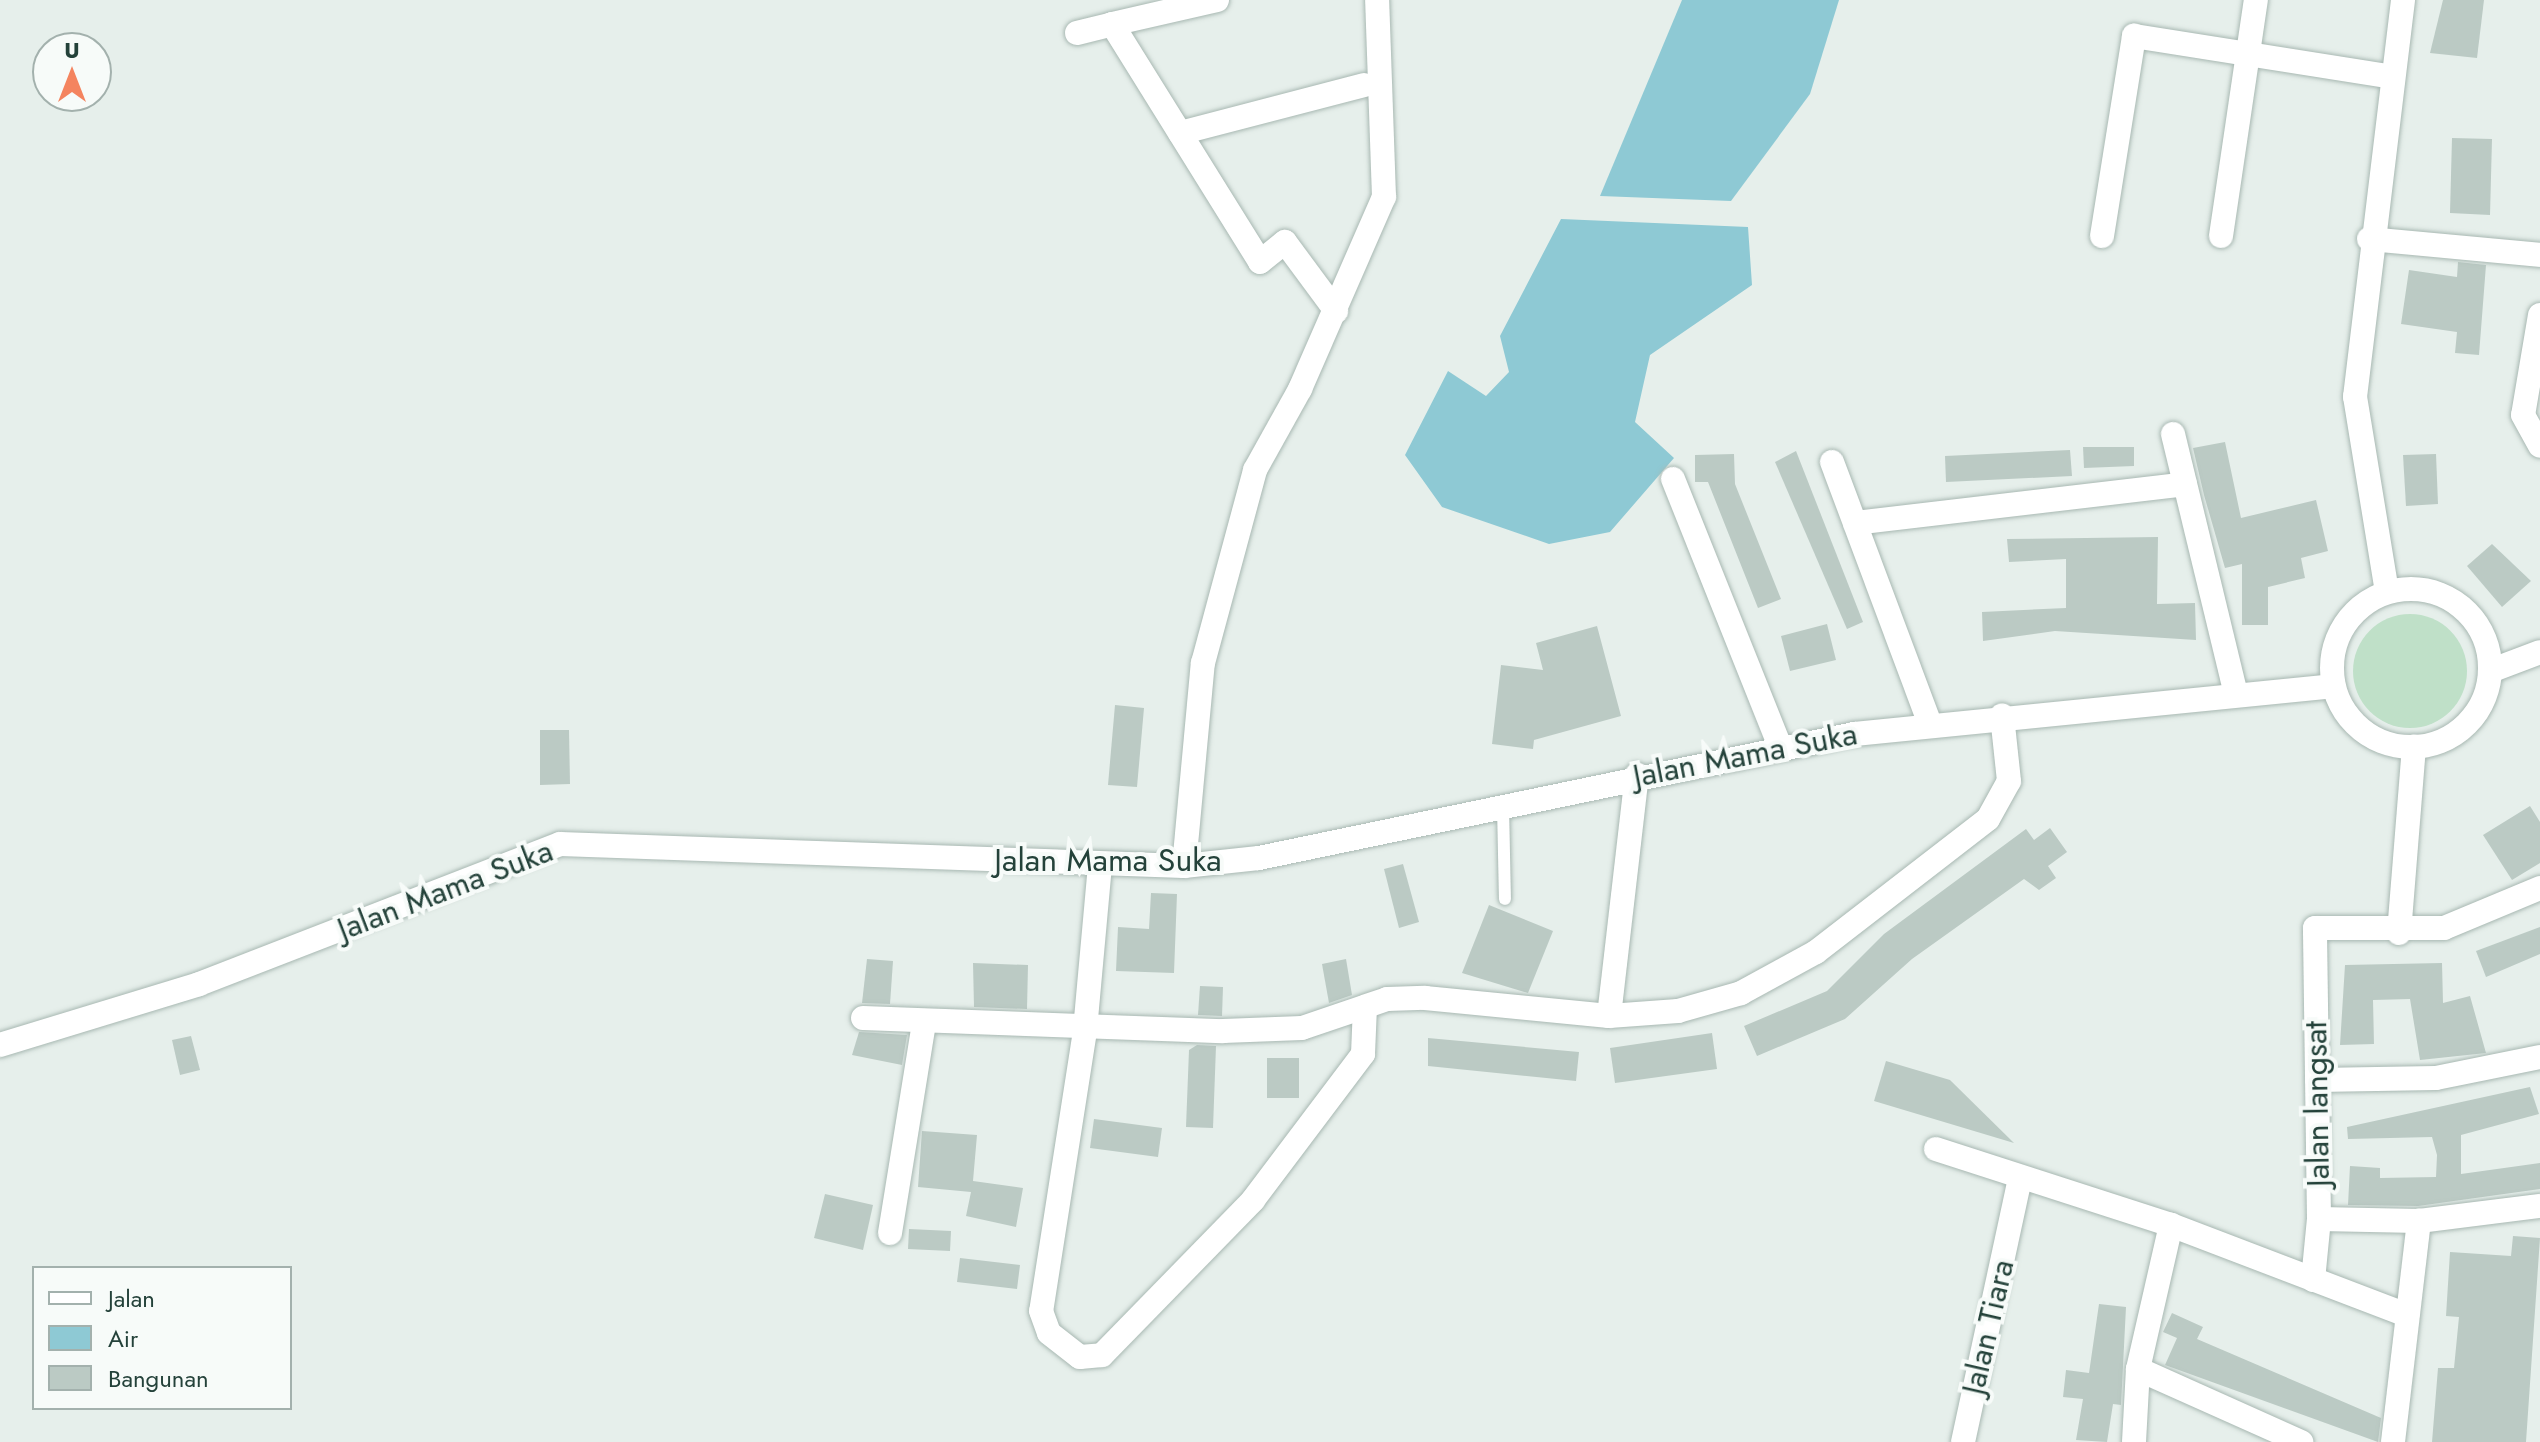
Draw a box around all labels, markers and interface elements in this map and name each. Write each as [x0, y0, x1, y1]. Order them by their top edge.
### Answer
north arrow [32, 32, 112, 112]
text: U [64, 34, 80, 66]
street label: Jalan Mama Suka [1630, 714, 1860, 796]
street label: Jalan Mama Suka [332, 831, 558, 949]
street label: Jalan Mama Suka [994, 841, 1222, 879]
street label: Jalan langsat [2296, 1021, 2338, 1187]
street label: Jalan Tiara [1954, 1256, 2022, 1398]
legend [32, 1266, 292, 1410]
text: Jalan [108, 1281, 155, 1316]
text: Air [108, 1321, 138, 1356]
text: Bangunan [108, 1361, 209, 1396]

